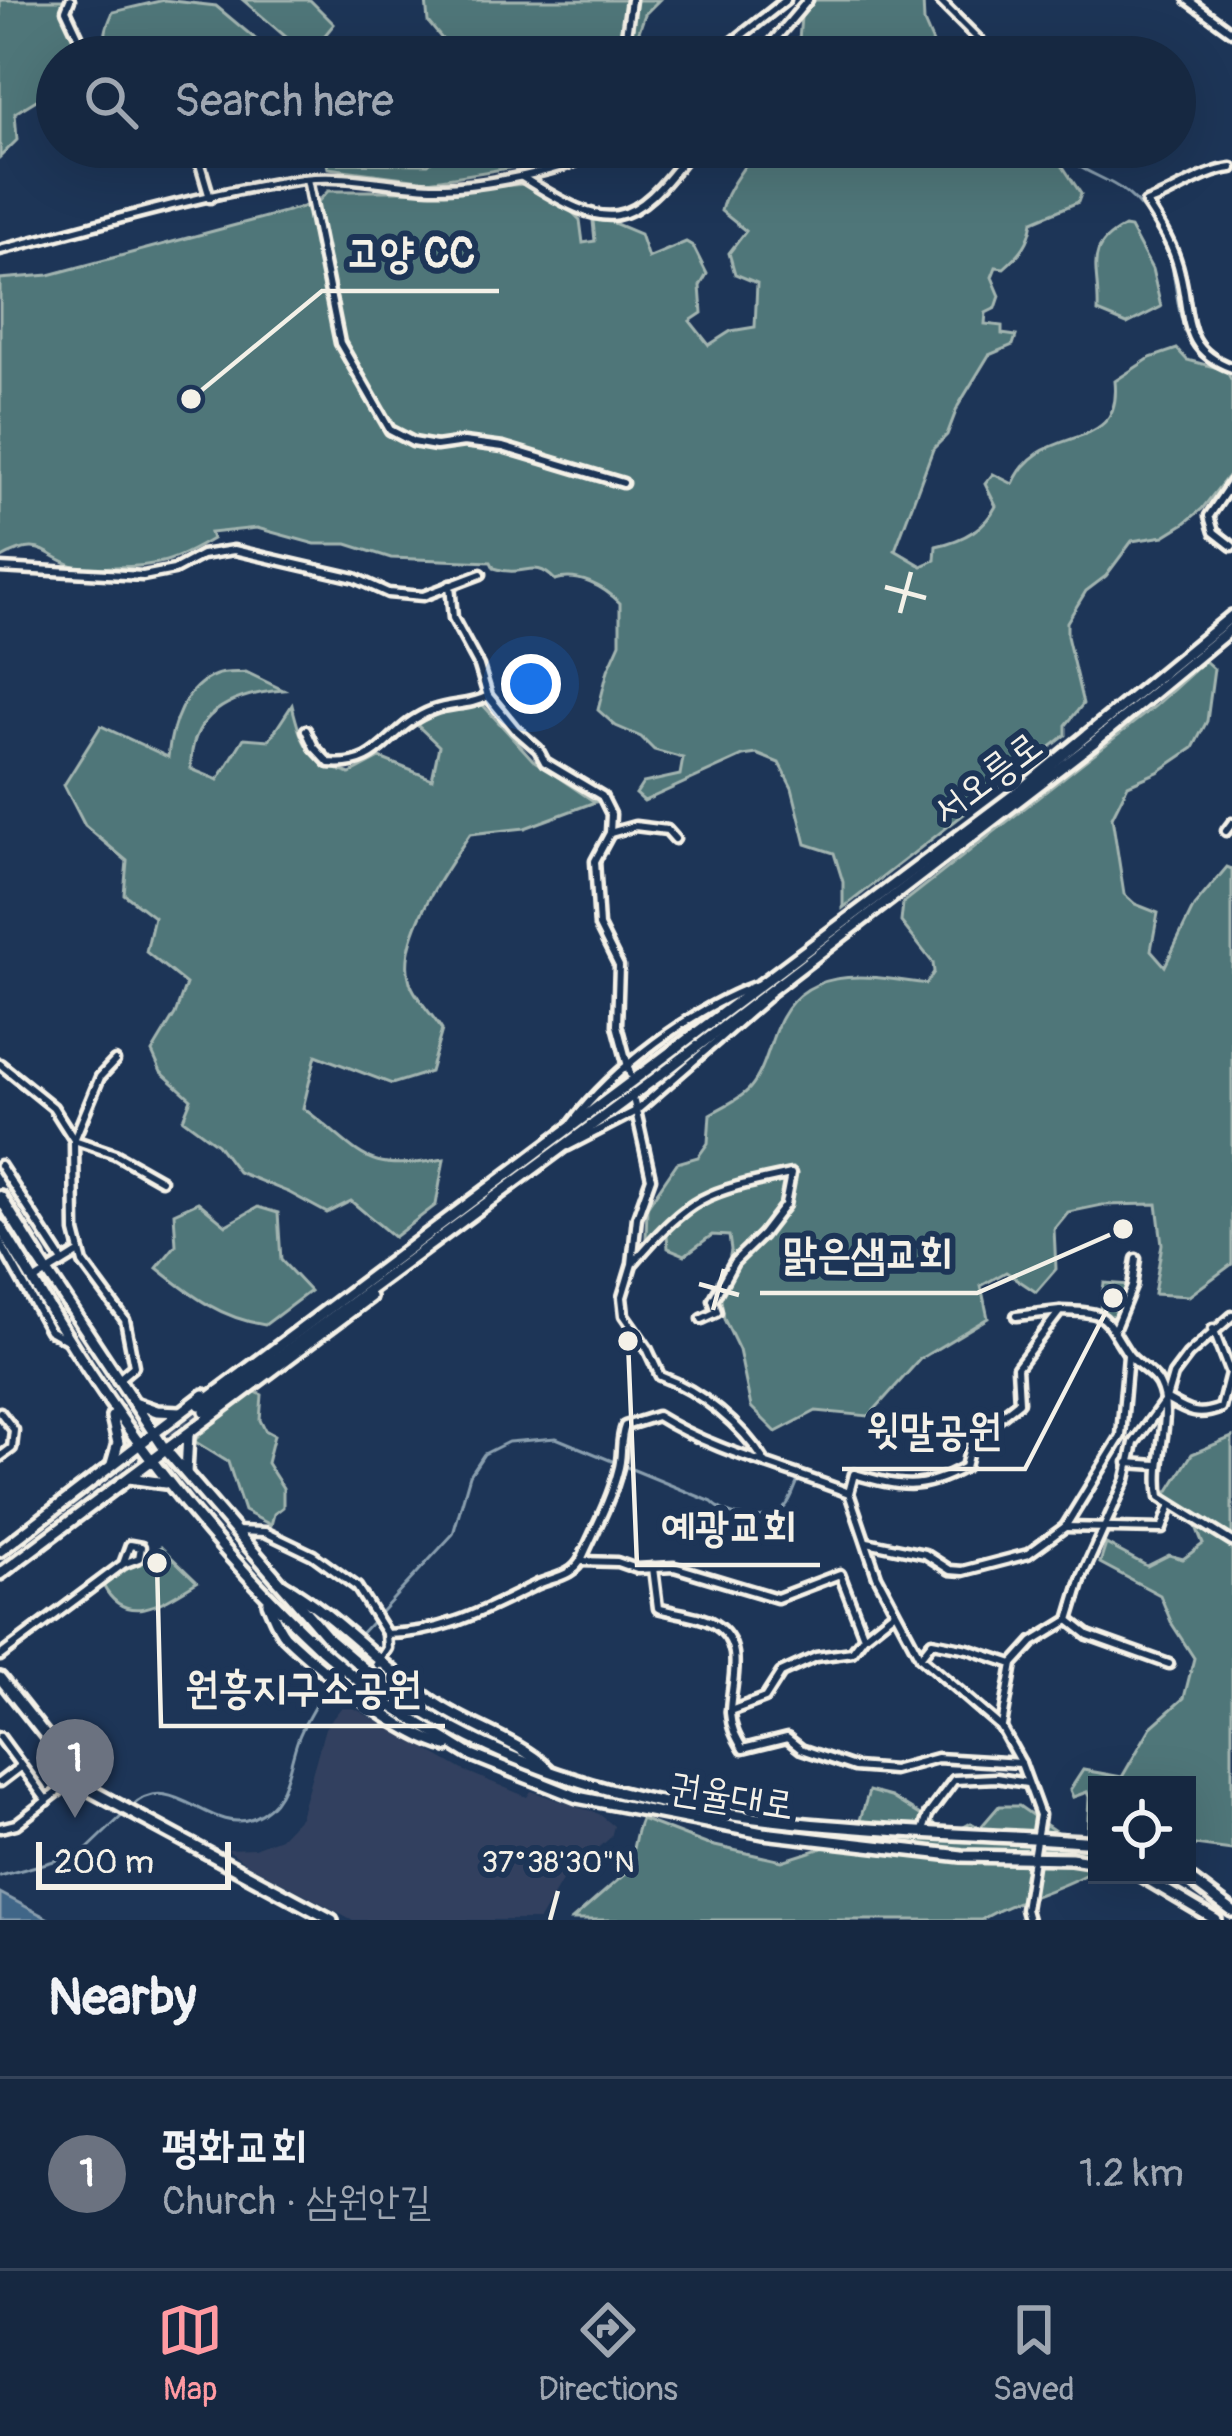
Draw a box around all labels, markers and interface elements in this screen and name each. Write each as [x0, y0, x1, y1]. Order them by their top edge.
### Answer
search box [36, 36, 1196, 168]
icon: search [78, 69, 144, 135]
text: Search here [174, 74, 394, 130]
callout: 고양 CC [322, 213, 499, 291]
text: 고양 CC [347, 228, 475, 280]
your location [501, 654, 561, 714]
street label: 서오릉로 [922, 721, 1052, 836]
callout: 맑은샘교회 [760, 1215, 977, 1293]
text: 맑은샘교회 [784, 1229, 952, 1281]
callout: 윗말공원 [842, 1391, 1025, 1469]
text: 윗말공원 [866, 1405, 1002, 1457]
callout: 예광교회 [637, 1487, 820, 1565]
text: 예광교회 [661, 1502, 797, 1554]
callout: 원흥지구소공원 [161, 1648, 445, 1726]
text: 원흥지구소공원 [185, 1663, 421, 1715]
pin: 1 [36, 1719, 114, 1818]
street label: 권율대로 [666, 1762, 798, 1830]
map controls [1088, 1776, 1196, 1884]
button: locate [1088, 1776, 1196, 1884]
scale bar [36, 1836, 231, 1889]
text: 200 m [54, 1842, 154, 1883]
text: 37°38'30"N [481, 1844, 635, 1881]
text: Nearby [48, 1966, 196, 2030]
text: 평화교회 [162, 2120, 307, 2176]
text: 1 [79, 2149, 95, 2198]
text: 1.2 km [1079, 2149, 1184, 2198]
text: Church · 삼원안길 [162, 2177, 431, 2226]
tab: Map [157, 2297, 223, 2410]
tab: Directions [538, 2297, 678, 2410]
tab: Saved [993, 2297, 1075, 2410]

